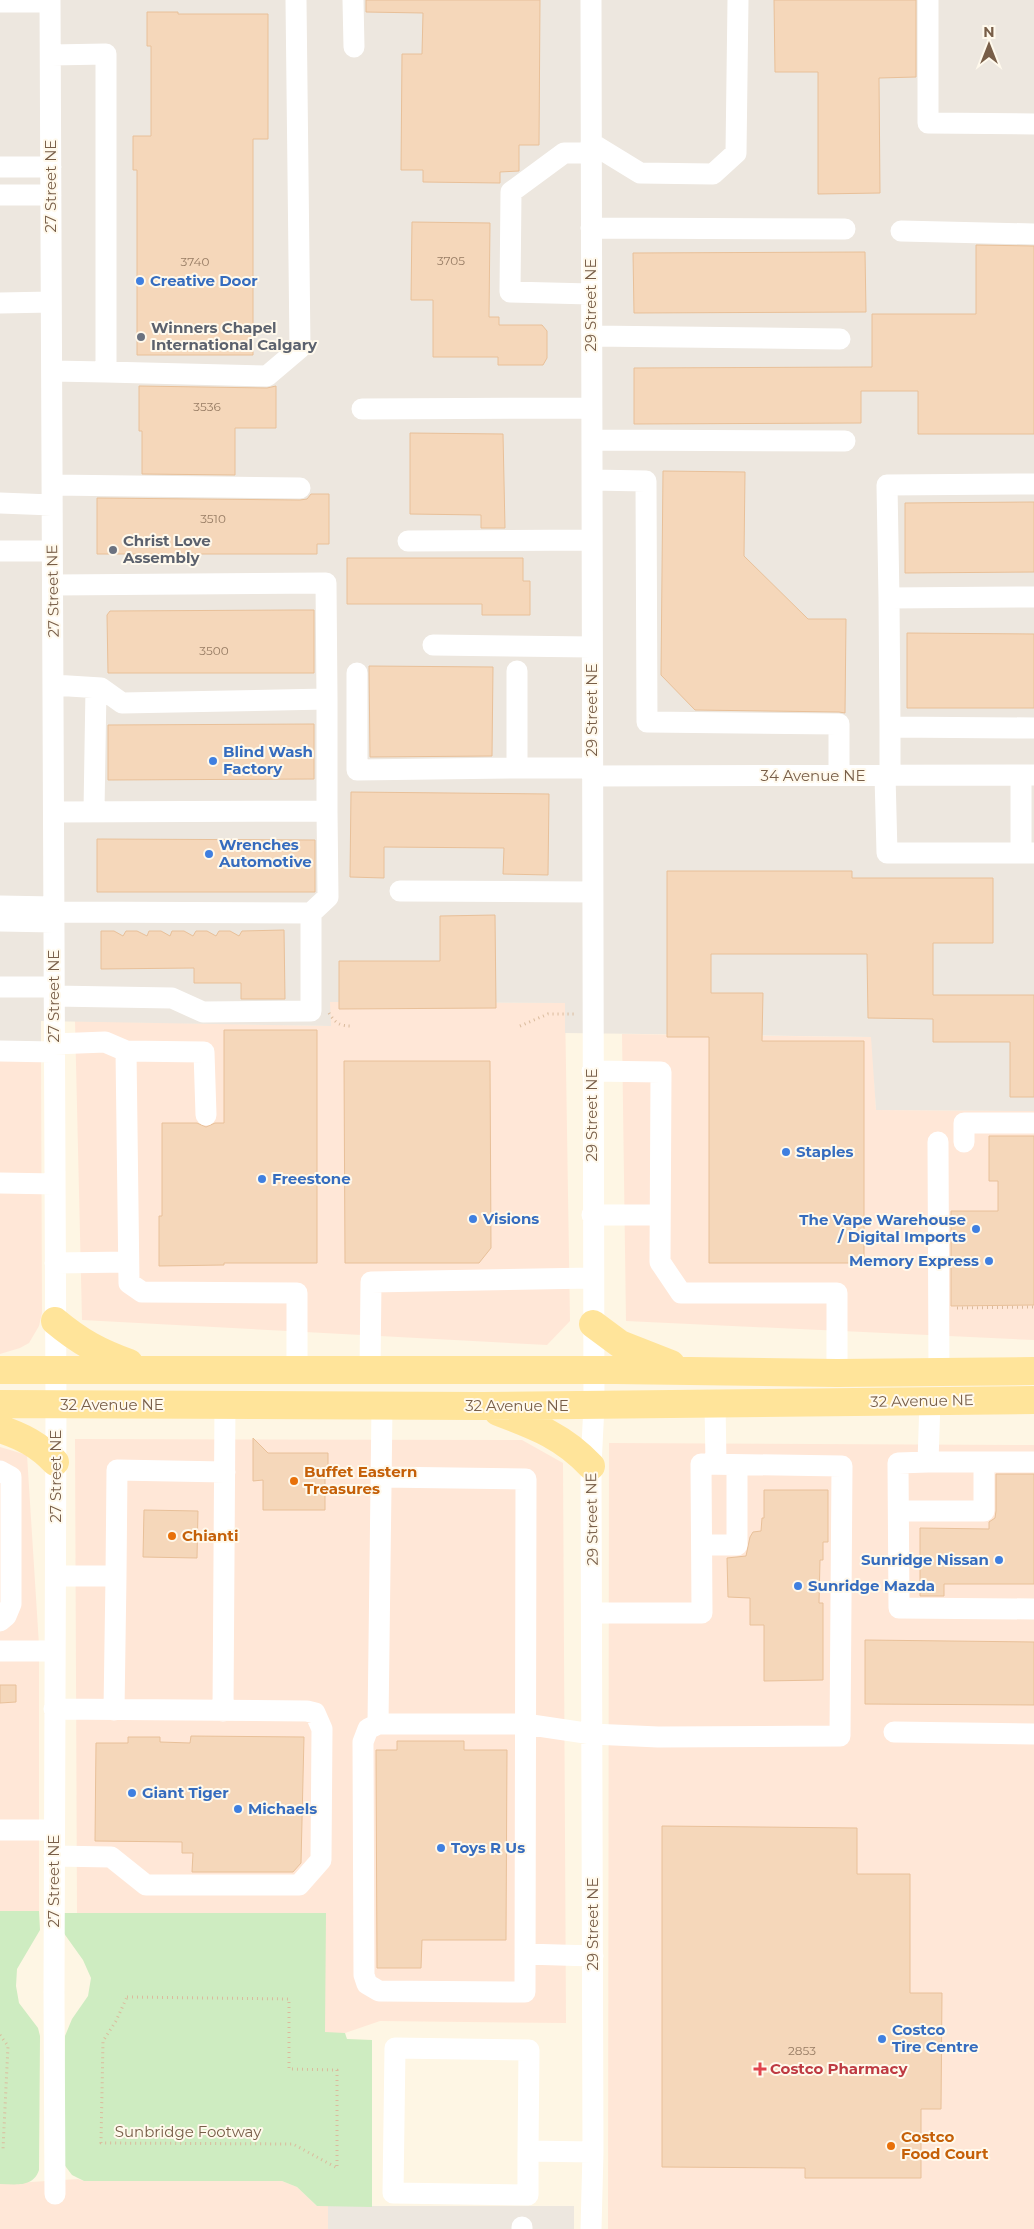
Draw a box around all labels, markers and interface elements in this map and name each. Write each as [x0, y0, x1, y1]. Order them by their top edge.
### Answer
north arrow [964, 20, 1014, 70]
text: N [983, 23, 995, 41]
street label: 27 Street NE [41, 140, 60, 232]
house number: 3705 [437, 253, 465, 268]
house number: 3740 [181, 254, 209, 269]
street label: 29 Street NE [581, 258, 600, 352]
place label: Creative Door [150, 271, 258, 290]
marker: Creative Door [134, 275, 146, 287]
place label: Winners Chapel International Calgary [151, 318, 318, 354]
marker: Winners Chapel International Calgary [135, 331, 147, 343]
house number: 3536 [193, 399, 221, 414]
house number: 3510 [200, 511, 226, 526]
place label: Christ Love Assembly [122, 531, 211, 567]
street label: 27 Street NE [42, 544, 63, 638]
marker: Christ Love Assembly [107, 544, 119, 556]
house number: 3500 [199, 643, 229, 658]
street label: 29 Street NE [582, 663, 601, 757]
place label: Blind Wash Factory [223, 742, 313, 778]
marker: Blind Wash Factory [207, 755, 219, 767]
street label: 34 Avenue NE [760, 766, 866, 785]
place label: Wrenches Automotive [218, 835, 312, 871]
marker: Wrenches Automotive [203, 848, 215, 860]
street label: 27 Street NE [44, 950, 63, 1042]
street label: 29 Street NE [582, 1068, 601, 1162]
place label: Staples [796, 1142, 853, 1161]
marker: Staples [780, 1146, 792, 1158]
place label: Freestone [272, 1169, 351, 1188]
marker: Freestone [256, 1173, 268, 1185]
place label: Visions [482, 1209, 539, 1228]
place label: The Vape Warehouse / Digital Imports [799, 1210, 966, 1246]
marker: Visions [467, 1213, 479, 1225]
marker: The Vape Warehouse / Digital Imports [970, 1223, 982, 1235]
place label: Memory Express [849, 1251, 979, 1270]
marker: Memory Express [983, 1255, 995, 1267]
street label: 32 Avenue NE [870, 1390, 974, 1411]
street label: 32 Avenue NE [60, 1395, 164, 1414]
street label: 32 Avenue NE [465, 1396, 569, 1415]
street label: 27 Street NE [46, 1430, 65, 1522]
place label: Buffet Eastern Treasures [304, 1462, 417, 1498]
street label: 29 Street NE [581, 1472, 602, 1566]
marker: Buffet Eastern Treasures [288, 1475, 300, 1487]
place label: Chianti [182, 1526, 238, 1545]
marker: Chianti [166, 1530, 178, 1542]
place label: Sunridge Nissan [861, 1550, 989, 1569]
marker: Sunridge Nissan [993, 1554, 1005, 1566]
place label: Sunridge Mazda [808, 1576, 935, 1595]
marker: Sunridge Mazda [792, 1580, 804, 1592]
place label: Giant Tiger [142, 1783, 229, 1802]
marker: Giant Tiger [126, 1787, 138, 1799]
place label: Michaels [248, 1799, 317, 1818]
marker: Michaels [232, 1803, 244, 1815]
street label: 27 Street NE [44, 1835, 63, 1927]
place label: Toys R Us [451, 1838, 525, 1857]
marker: Toys R Us [435, 1842, 447, 1854]
street label: 29 Street NE [583, 1877, 602, 1971]
place label: Costco Tire Centre [892, 2020, 979, 2056]
marker: Costco Tire Centre [876, 2033, 888, 2045]
house number: 2853 [788, 2043, 816, 2058]
place label: Costco Pharmacy [770, 2059, 908, 2078]
marker: Costco Pharmacy [754, 2063, 766, 2075]
street label: Sunbridge Footway [115, 2122, 262, 2141]
place label: Costco Food Court [901, 2127, 989, 2163]
marker: Costco Food Court [885, 2140, 897, 2152]

